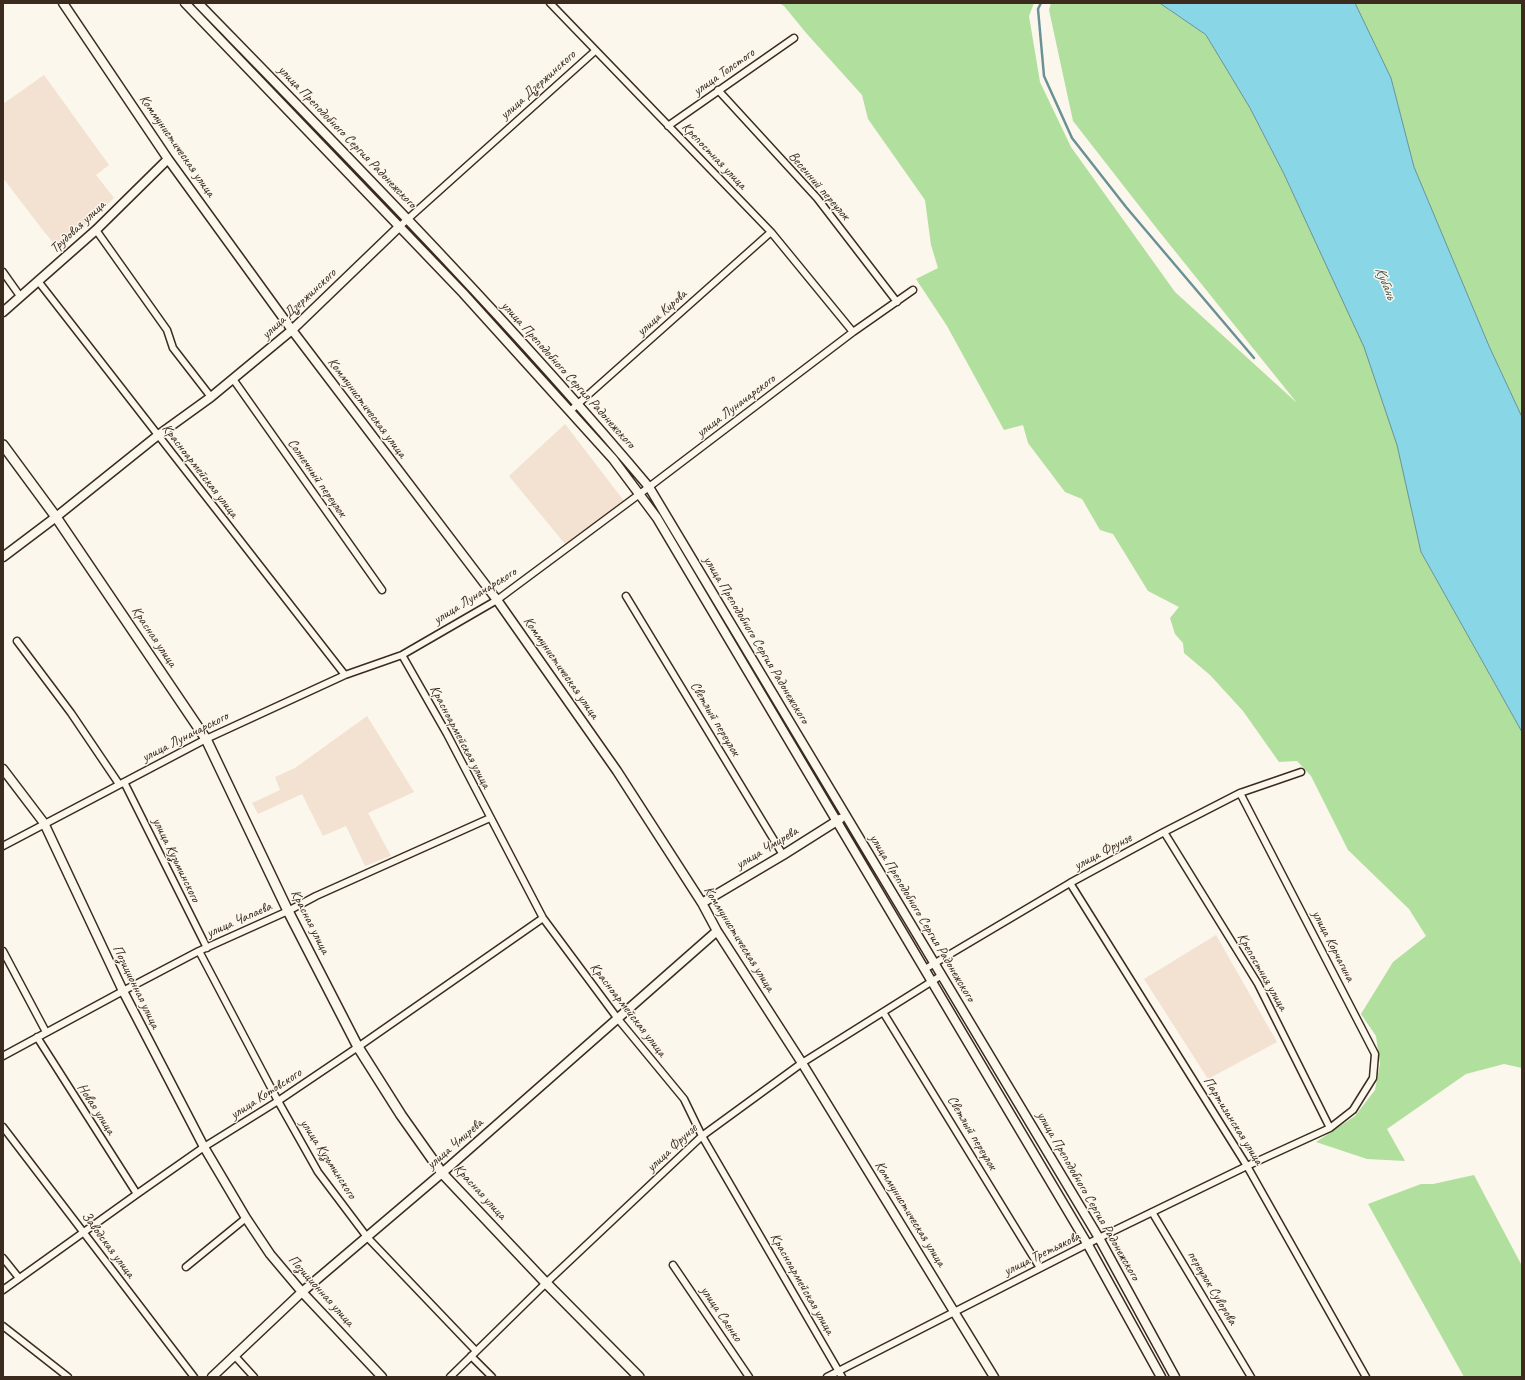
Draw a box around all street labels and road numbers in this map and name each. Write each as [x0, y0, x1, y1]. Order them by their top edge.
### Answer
street label: улица Толстого [690, 45, 758, 99]
street label: улица Дзержинского [497, 47, 579, 123]
street label: улица Преподобного Сергия Радонежского [274, 62, 420, 212]
street label: Коммунистическая улица [135, 92, 219, 200]
street label: Крепостная улица [678, 119, 750, 193]
street label: Весенний переулок [785, 148, 853, 224]
street label: Трудовая улица [47, 197, 109, 257]
street label: улица Дзержинского [258, 265, 340, 343]
street label: улица Кирова [633, 286, 691, 340]
street label: улица Преподобного Сергия Радонежского [497, 298, 639, 452]
street label: Коммунистическая улица [324, 355, 410, 461]
street label: улица Луначарского [693, 371, 779, 441]
street label: Красноармейская улица [158, 421, 242, 521]
street label: Солнечный переулок [284, 436, 350, 520]
street label: улица Преподобного Сергия Радонежского [699, 553, 813, 727]
street label: улица Луначарского [430, 564, 520, 628]
street label: Красная улица [127, 603, 181, 671]
street label: Коммунистическая улица [519, 614, 603, 722]
street label: Светлый переулок [686, 679, 744, 759]
street label: Красноармейская улица [426, 682, 494, 792]
street label: улица Луначарского [139, 708, 231, 766]
street label: улица Кузьминского [148, 815, 204, 905]
street label: улица Чмирева [733, 823, 801, 873]
street label: улица Фрунзе [1071, 830, 1135, 874]
street label: улица Преподобного Сергия Радонежского [865, 831, 979, 1005]
street label: Коммунистическая улица [700, 883, 778, 995]
street label: Красная улица [287, 887, 333, 957]
street label: улица Чапаева [204, 898, 274, 942]
street label: улица Корчагина [1308, 907, 1358, 985]
street label: Крепостная улица [1233, 930, 1291, 1014]
street label: Позиционная улица [109, 943, 163, 1031]
street label: Красноармейская улица [586, 960, 670, 1060]
street label: улица Котовского [227, 1065, 305, 1123]
street label: Партизанская улица [1199, 1074, 1267, 1168]
street label: Новая улица [73, 1080, 119, 1138]
street label: Светлый переулок [943, 1093, 1001, 1173]
street label: улица Преподобного Сергия Радонежского [1033, 1108, 1143, 1284]
street label: улица Чмирева [423, 1115, 487, 1173]
street label: улица Кузьминского [296, 1116, 360, 1202]
street label: улица Фрунзе [643, 1120, 701, 1176]
street label: Коммунистическая улица [871, 1158, 949, 1270]
street label: Красная улица [450, 1161, 510, 1223]
street label: Заводская улица [78, 1208, 138, 1282]
street label: улица Третьякова [1001, 1228, 1083, 1280]
street label: Красноармейская улица [766, 1230, 838, 1338]
street label: переулок Суворова [1183, 1248, 1241, 1328]
street label: Позиционная улица [284, 1252, 358, 1330]
street label: улица Саенко [696, 1283, 746, 1345]

